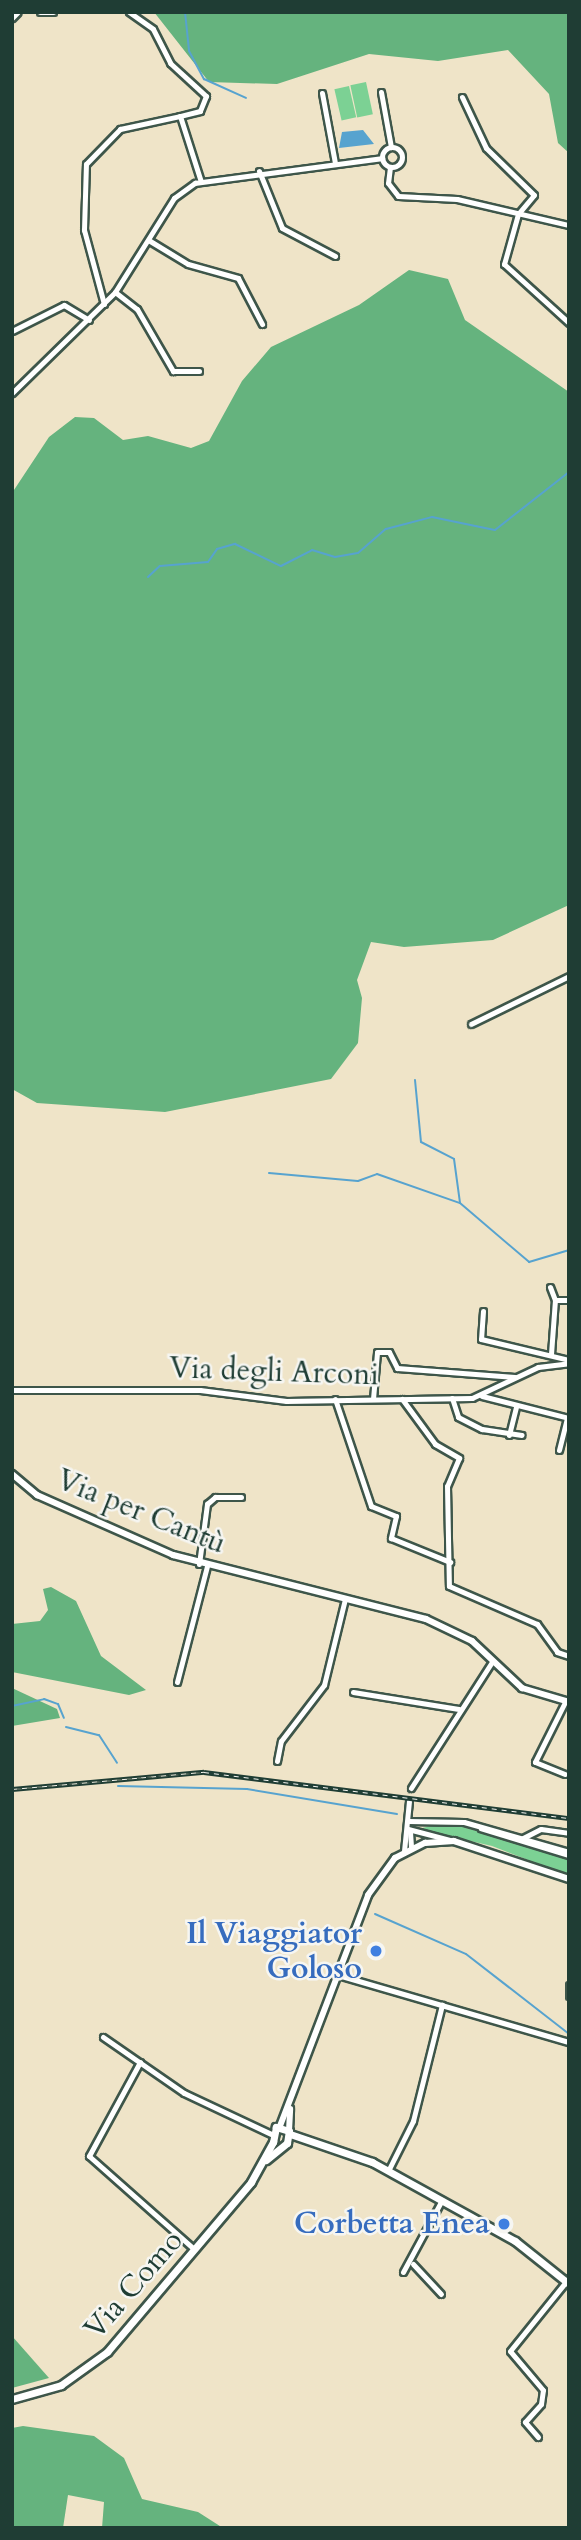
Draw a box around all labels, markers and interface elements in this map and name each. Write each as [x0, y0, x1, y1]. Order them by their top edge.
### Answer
street label: Via degli Arconi [169, 1350, 379, 1394]
street label: Via per Cantù [51, 1462, 231, 1562]
place label: Il Viaggiator Goloso [186, 1916, 362, 1986]
marker: Il Viaggiator Goloso [368, 1943, 384, 1959]
place label: Corbetta Enea [294, 2206, 490, 2242]
marker: Corbetta Enea [496, 2216, 512, 2232]
street label: Via Como [77, 2223, 191, 2347]

